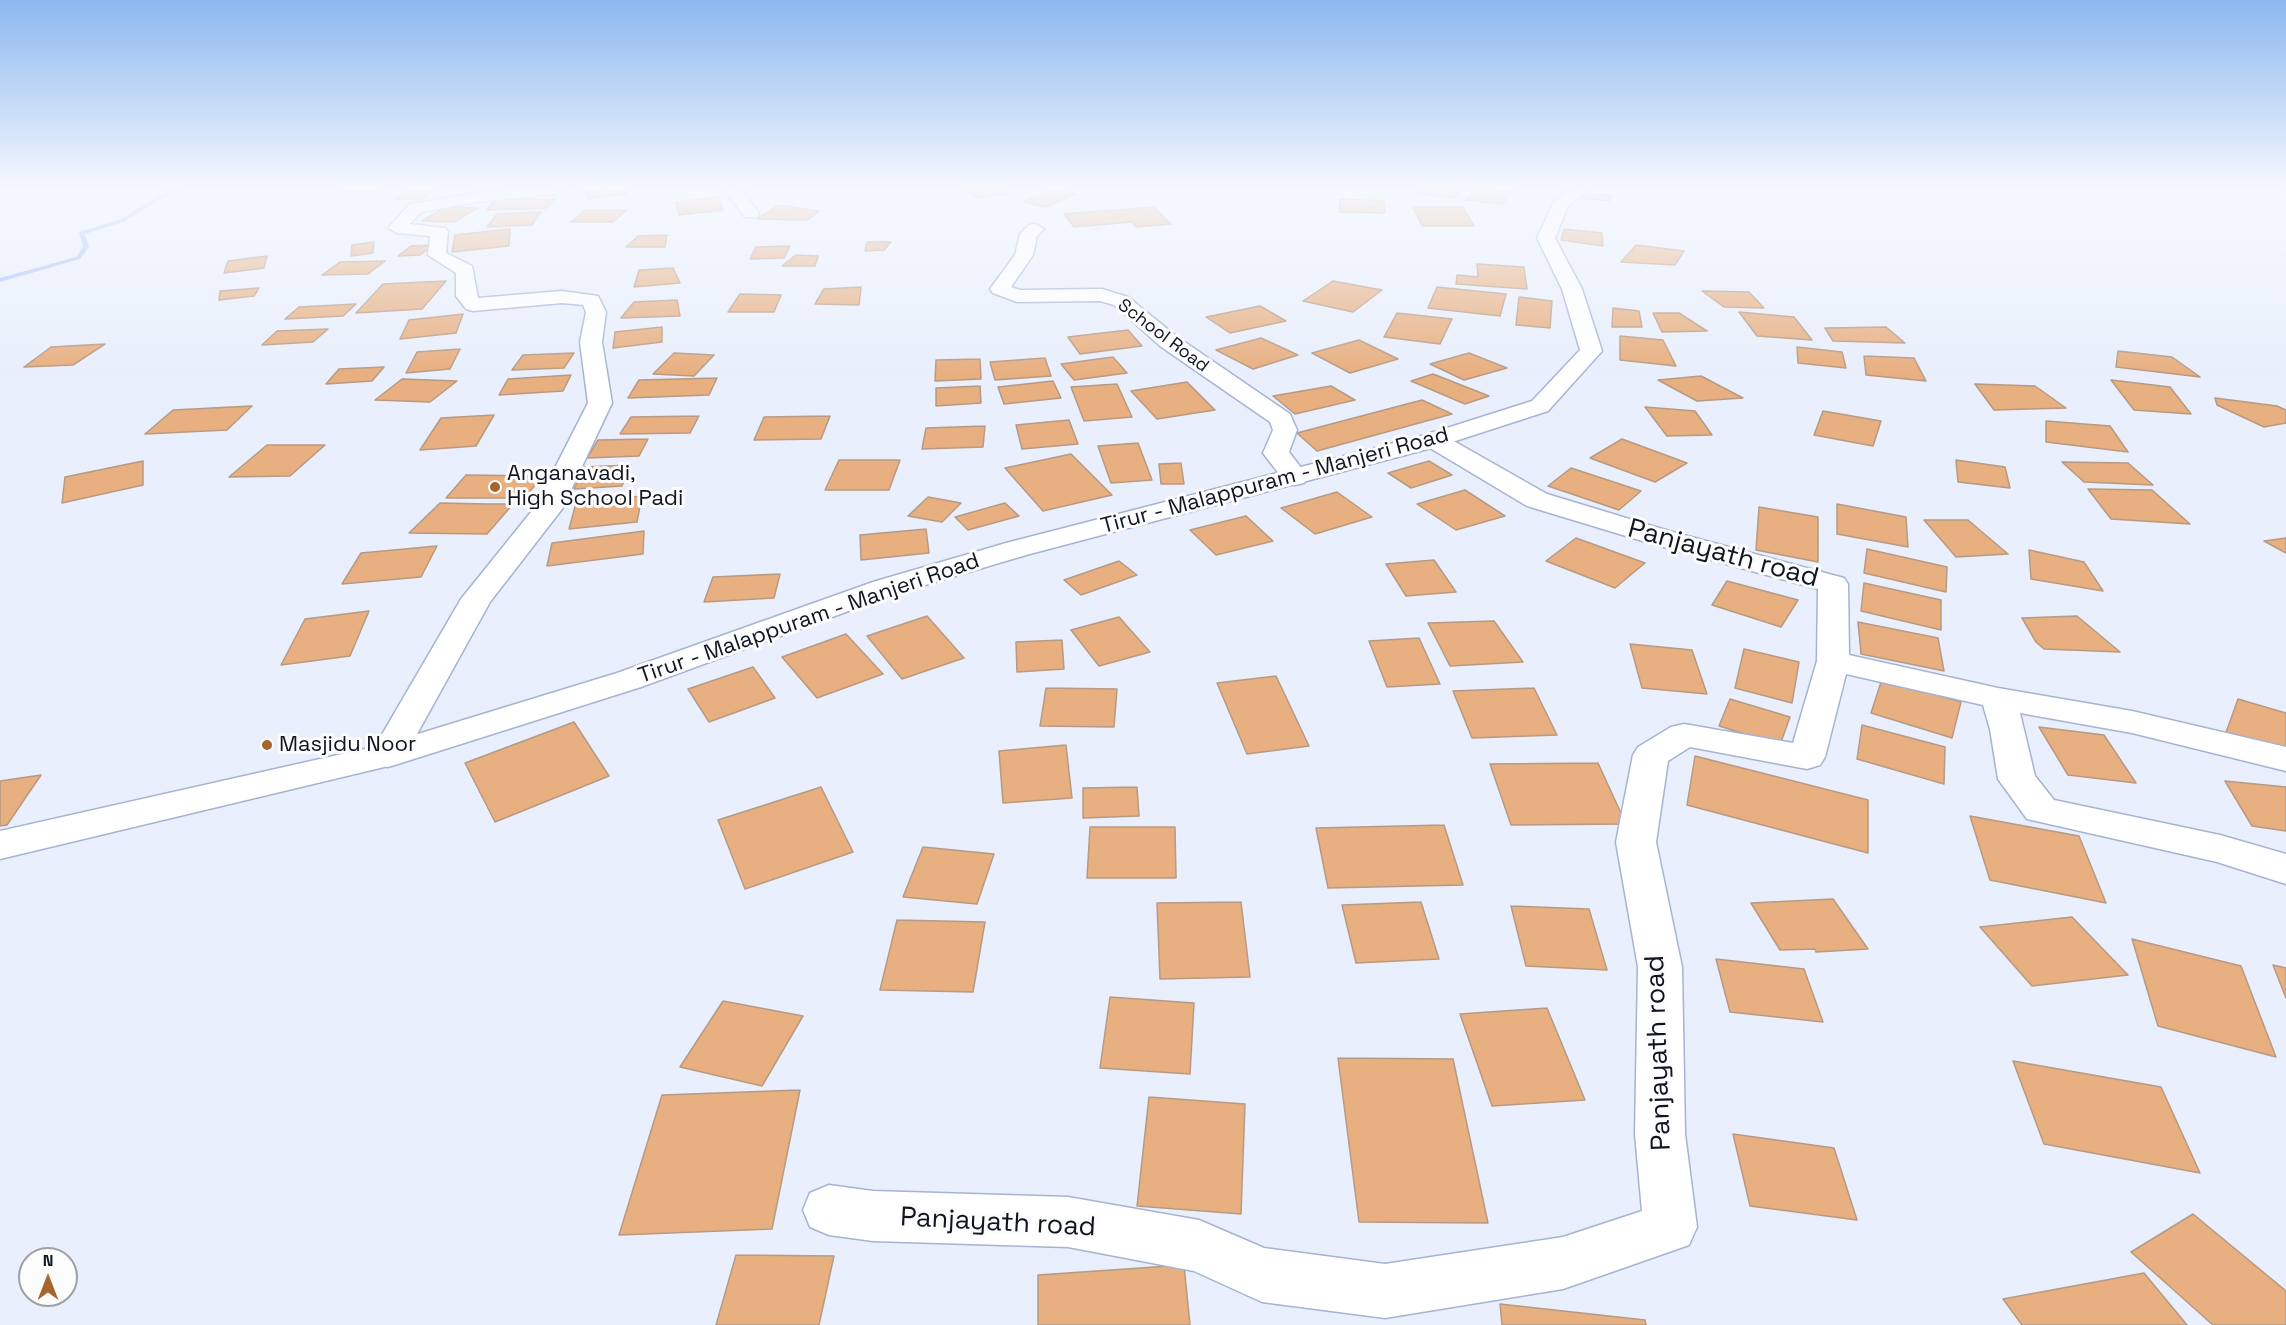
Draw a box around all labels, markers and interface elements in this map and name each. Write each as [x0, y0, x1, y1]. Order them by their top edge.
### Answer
street label: School Road [1113, 295, 1213, 377]
street label: Tirur - Malappuram - Manjeri Road [1098, 422, 1452, 540]
place label: Anganavadi, High School Padi [507, 461, 683, 512]
marker: Anganavadi, High School Padi [488, 480, 502, 494]
street label: Panjayath road [1624, 513, 1822, 595]
street label: Tirur - Malappuram - Manjeri Road [635, 548, 983, 690]
place label: Masjidu Noor [279, 732, 416, 758]
marker: Masjidu Noor [260, 738, 274, 752]
street label: Panjayath road [1639, 955, 1679, 1151]
street label: Panjayath road [899, 1202, 1097, 1244]
north arrow [18, 1247, 78, 1307]
text: N [43, 1250, 53, 1271]

